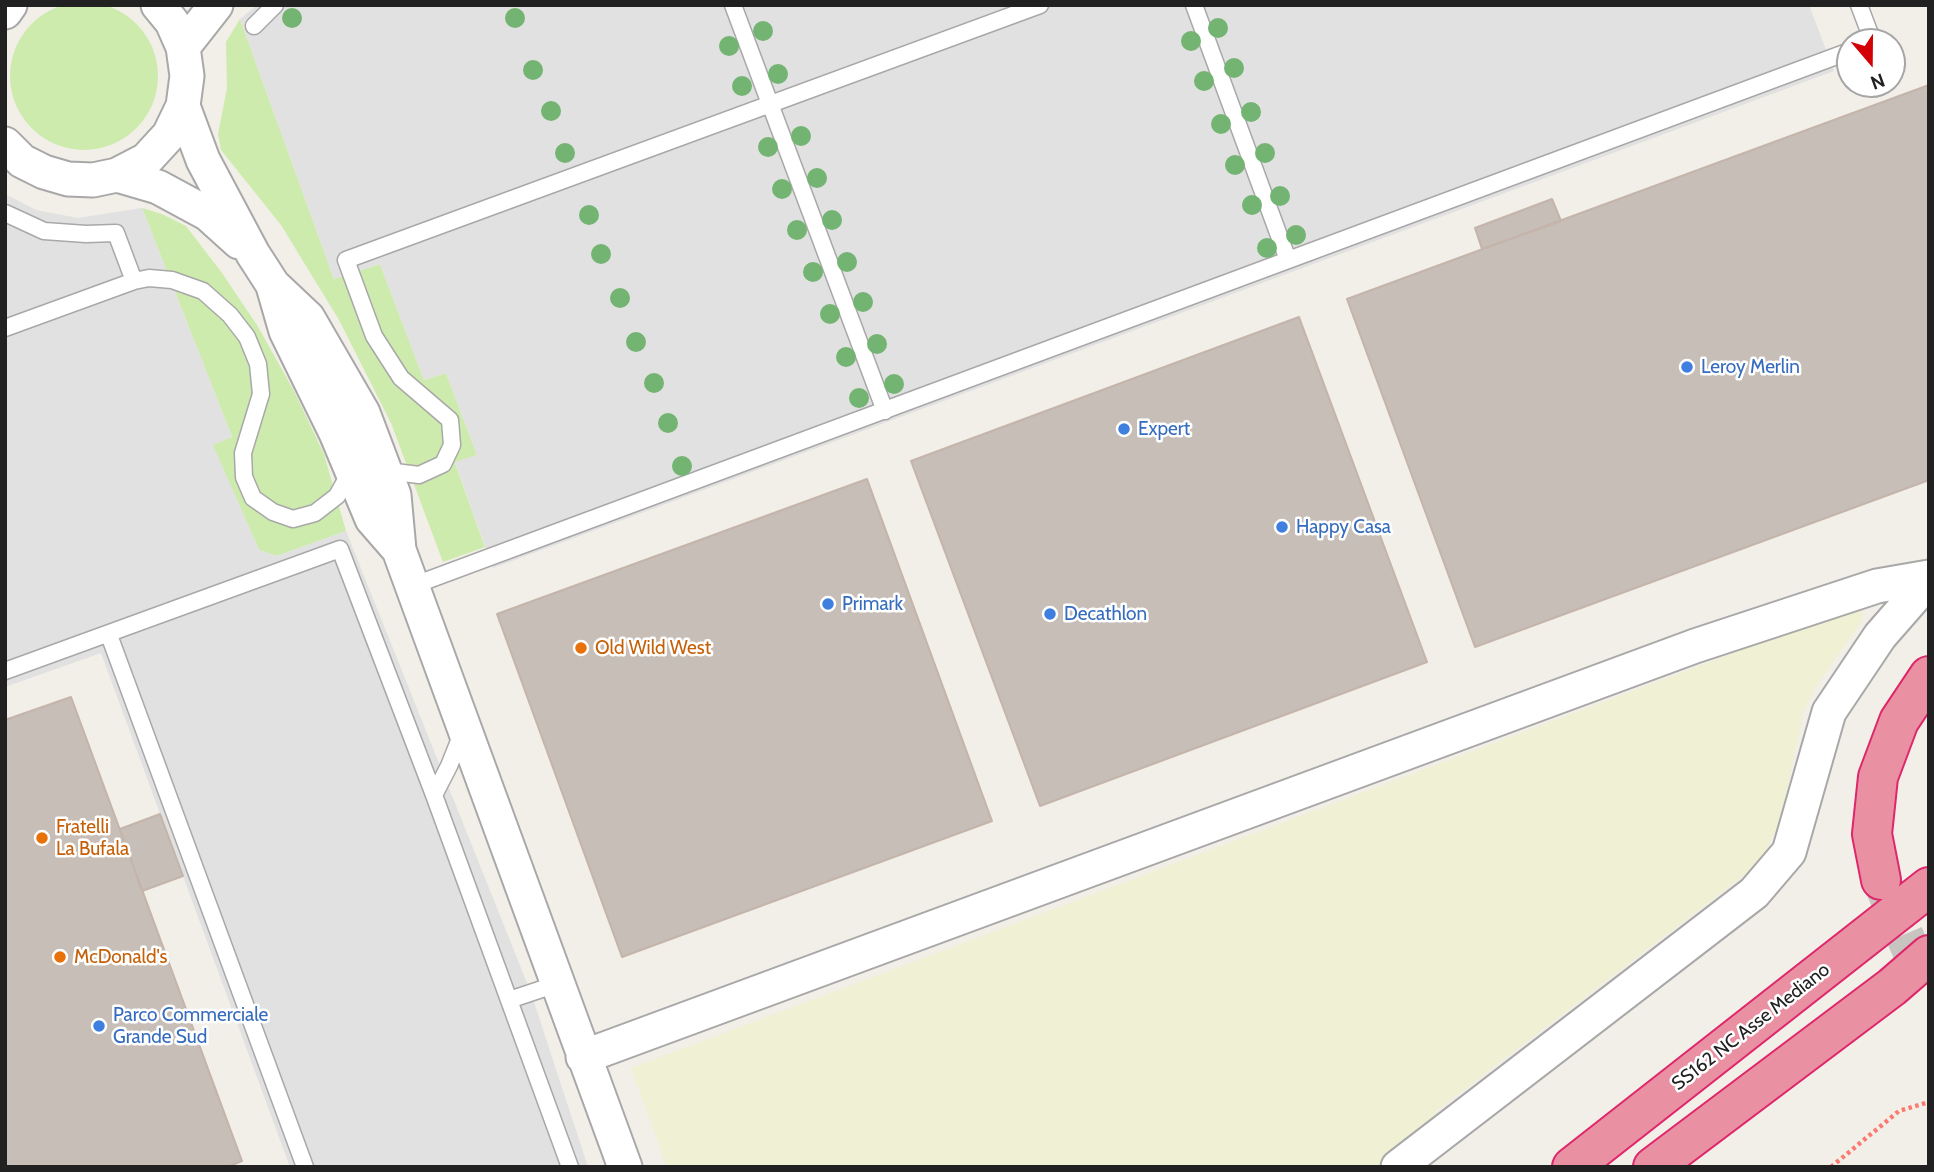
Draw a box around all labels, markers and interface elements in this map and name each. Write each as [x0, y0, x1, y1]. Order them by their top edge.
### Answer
north arrow [1836, 28, 1906, 98]
text: N [1867, 68, 1888, 94]
place label: Leroy Merlin [1701, 356, 1800, 378]
marker: Leroy Merlin [1679, 359, 1695, 375]
place label: Expert [1138, 418, 1190, 440]
marker: Expert [1116, 421, 1132, 437]
place label: Happy Casa [1296, 516, 1391, 538]
marker: Happy Casa [1274, 519, 1290, 535]
place label: Primark [842, 593, 903, 615]
marker: Primark [820, 596, 836, 612]
place label: Decathlon [1064, 603, 1147, 625]
marker: Decathlon [1042, 606, 1058, 622]
place label: Old Wild West [595, 637, 711, 659]
marker: Old Wild West [573, 640, 589, 656]
place label: Fratelli La Bufala [56, 816, 129, 860]
marker: Fratelli La Bufala [34, 830, 50, 846]
place label: McDonald's [74, 946, 167, 968]
marker: McDonald's [52, 949, 68, 965]
street label: SS162 NC Asse Mediano [1668, 958, 1834, 1096]
place label: Parco Commerciale Grande Sud [113, 1004, 268, 1048]
marker: Parco Commerciale Grande Sud [91, 1018, 107, 1034]

